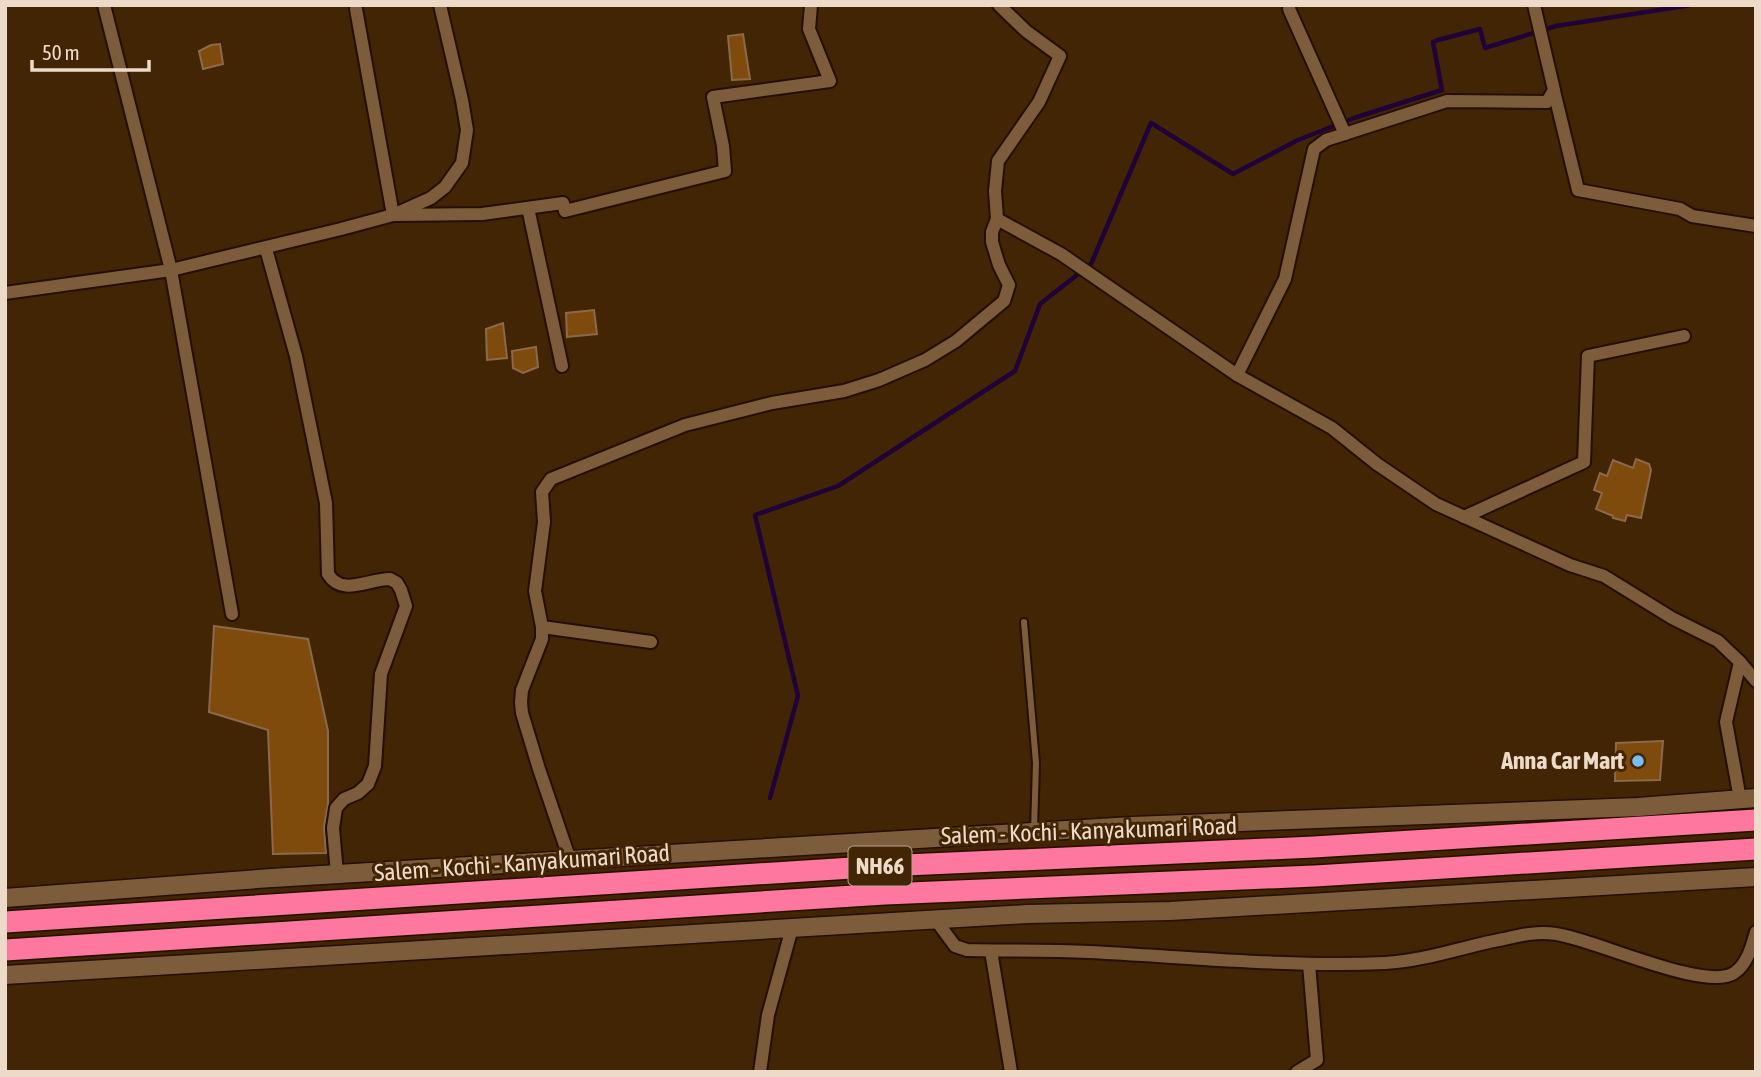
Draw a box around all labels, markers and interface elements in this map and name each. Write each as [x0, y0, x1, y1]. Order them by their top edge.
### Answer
scale bar [32, 28, 149, 72]
text: 50 m [42, 40, 80, 64]
place label: Anna Car Mart [1500, 747, 1624, 774]
marker: Anna Car Mart [1630, 753, 1646, 769]
street label: Salem - Kochi - Kanyakumari Road [940, 812, 1238, 849]
street label: Salem - Kochi - Kanyakumari Road [373, 839, 671, 886]
road number: NH66 [848, 846, 912, 886]

